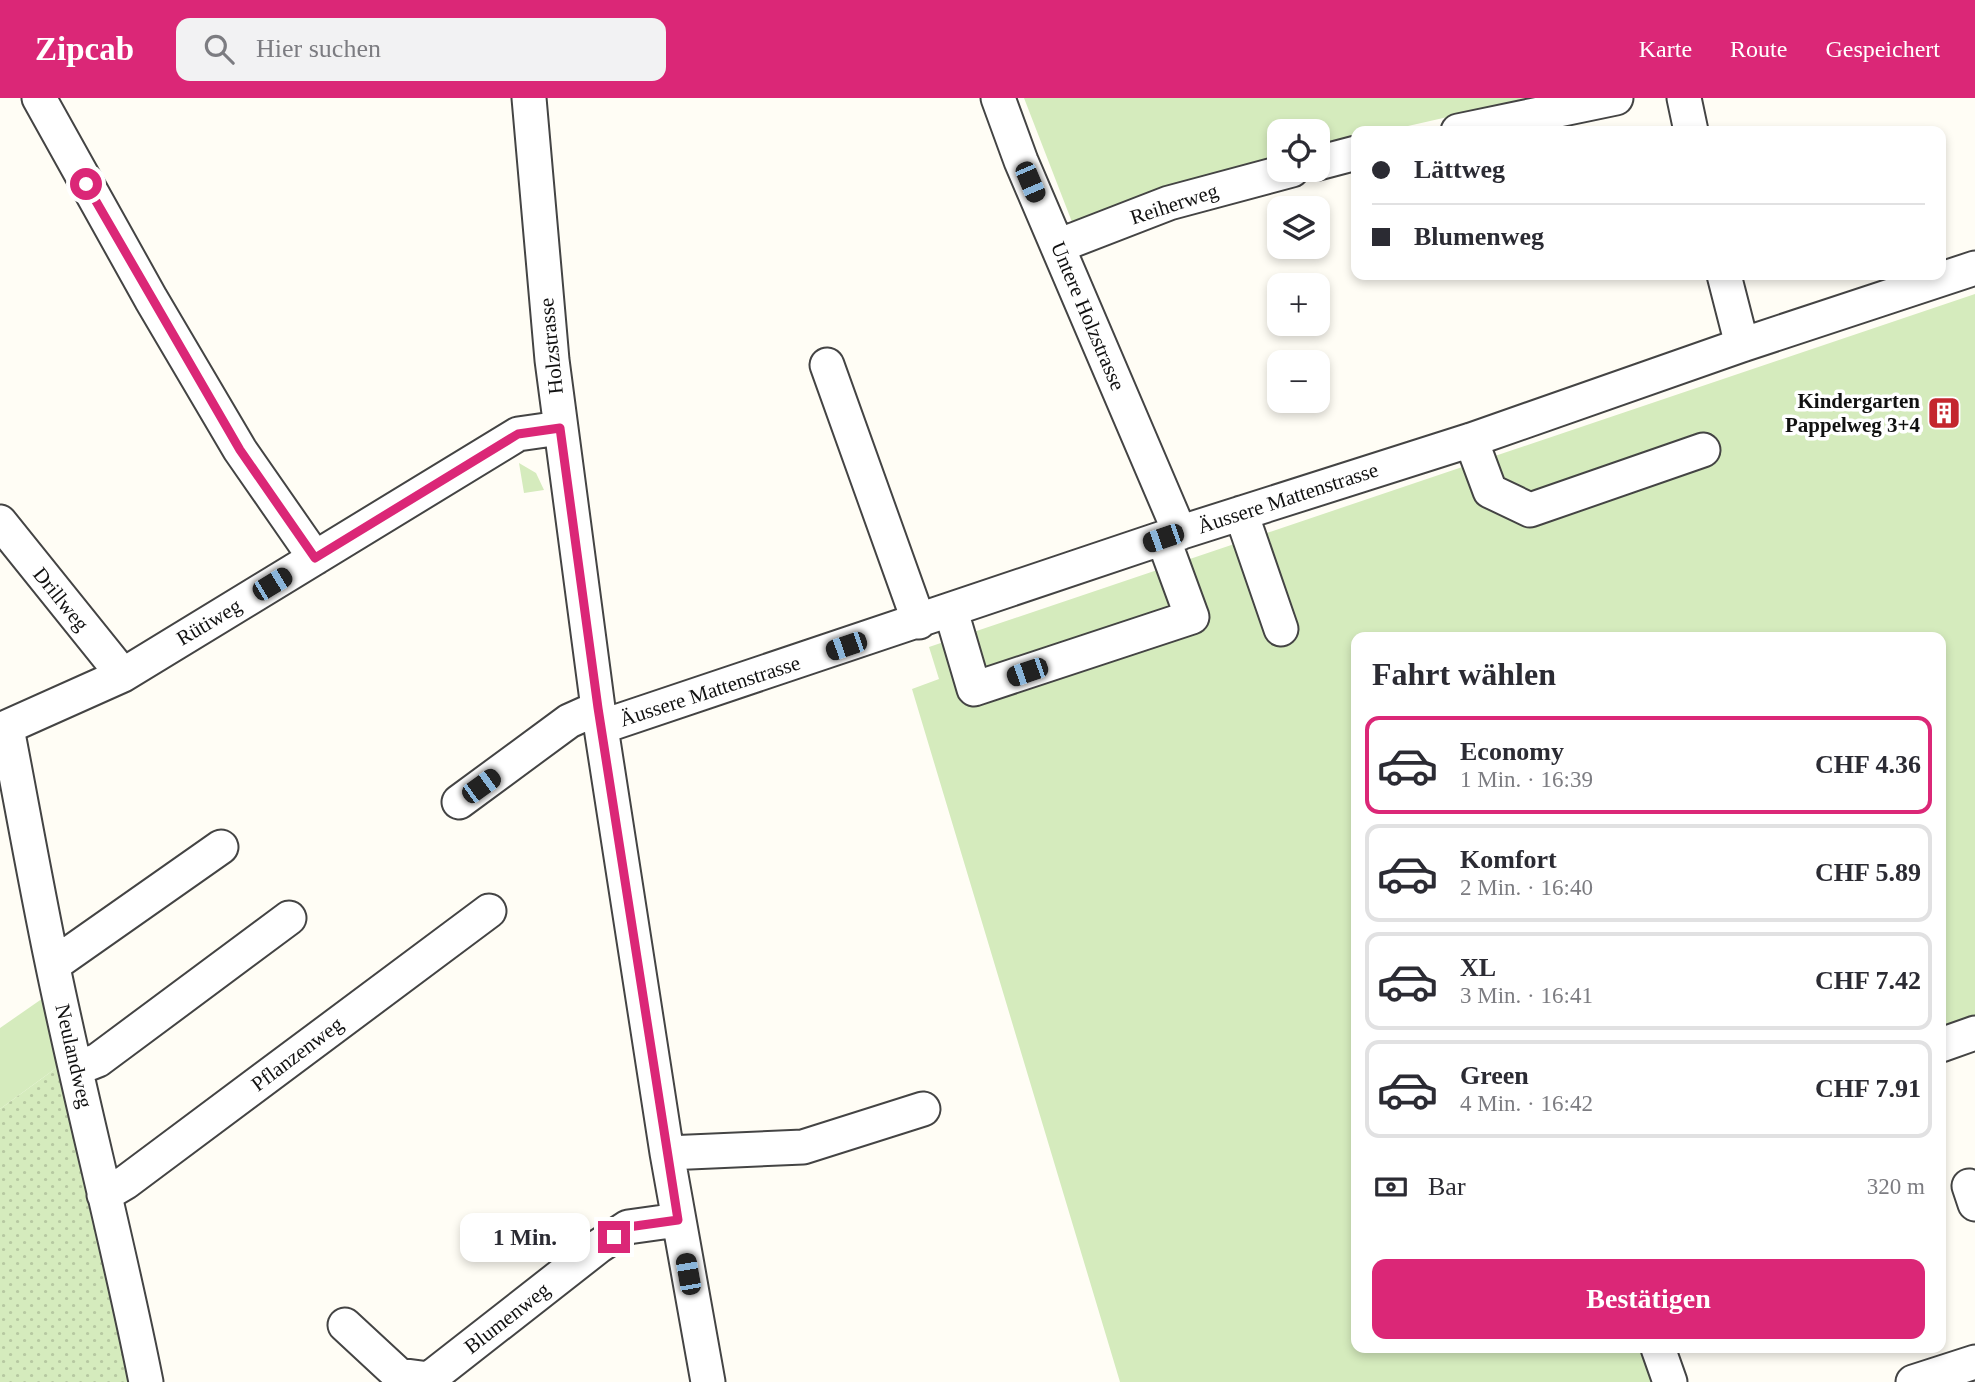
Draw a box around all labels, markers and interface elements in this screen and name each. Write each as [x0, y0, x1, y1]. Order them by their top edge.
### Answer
search box [176, 18, 666, 81]
icon: search [200, 30, 238, 68]
text: Zipcab [35, 31, 134, 67]
text: Hier suchen [256, 34, 381, 63]
text: Karte [1639, 36, 1692, 62]
text: Route [1730, 36, 1787, 62]
text: Gespeichert [1825, 36, 1940, 62]
map controls [1267, 119, 1330, 413]
button: locate [1267, 119, 1330, 182]
text: Lättweg [1414, 155, 1505, 184]
car [1013, 159, 1048, 205]
route start [70, 168, 102, 200]
street label: Reiherweg [1127, 178, 1221, 229]
button: layers [1267, 196, 1330, 259]
text: Blumenweg [1414, 222, 1544, 251]
street label: Untere Holzstrasse [1046, 238, 1130, 394]
button: + [1267, 273, 1330, 336]
street label: Holzstrasse [534, 297, 568, 395]
button: − [1267, 350, 1330, 413]
place label: Kindergarten Pappelweg 3+4 [1785, 389, 1920, 437]
building icon: Kindergarten Pappelweg 3+4 [1925, 394, 1963, 432]
street label: Äussere Mattenstrasse [1195, 457, 1381, 539]
car [1140, 521, 1187, 555]
street label: Drillweg [28, 562, 94, 636]
car [249, 564, 296, 604]
street label: Rütiweg [172, 593, 246, 651]
car [823, 629, 870, 663]
street label: Äussere Mattenstrasse [617, 650, 803, 732]
car [1004, 655, 1051, 689]
text: Fahrt wählen [1372, 656, 1556, 692]
icon: car [1376, 734, 1439, 797]
text: Economy [1460, 737, 1564, 766]
text: CHF 4.36 [1815, 750, 1921, 779]
car [458, 765, 505, 807]
text: 1 Min. · 16:39 [1460, 767, 1593, 792]
icon: car [1376, 842, 1439, 905]
text: Komfort [1460, 845, 1557, 874]
text: CHF 5.89 [1815, 858, 1921, 887]
text: 2 Min. · 16:40 [1460, 875, 1593, 900]
icon: car [1376, 950, 1439, 1013]
text: XL [1460, 953, 1496, 982]
text: CHF 7.42 [1815, 966, 1921, 995]
text: 3 Min. · 16:41 [1460, 983, 1593, 1008]
street label: Neulandweg [50, 1002, 98, 1111]
street label: Pflanzenweg [246, 1011, 348, 1096]
icon: car [1376, 1058, 1439, 1121]
text: Green [1460, 1061, 1529, 1090]
text: CHF 7.91 [1815, 1074, 1921, 1103]
text: 4 Min. · 16:42 [1460, 1091, 1593, 1116]
icon: cash [1372, 1168, 1410, 1206]
text: Bar [1428, 1172, 1466, 1201]
text: 320 m [1867, 1174, 1925, 1199]
callout: 1 Min. [460, 1212, 590, 1262]
route end [598, 1221, 630, 1253]
text: 1 Min. [493, 1225, 557, 1250]
car [675, 1251, 702, 1297]
button: Bestätigen [1372, 1259, 1925, 1339]
street label: Blumenweg [460, 1277, 555, 1359]

